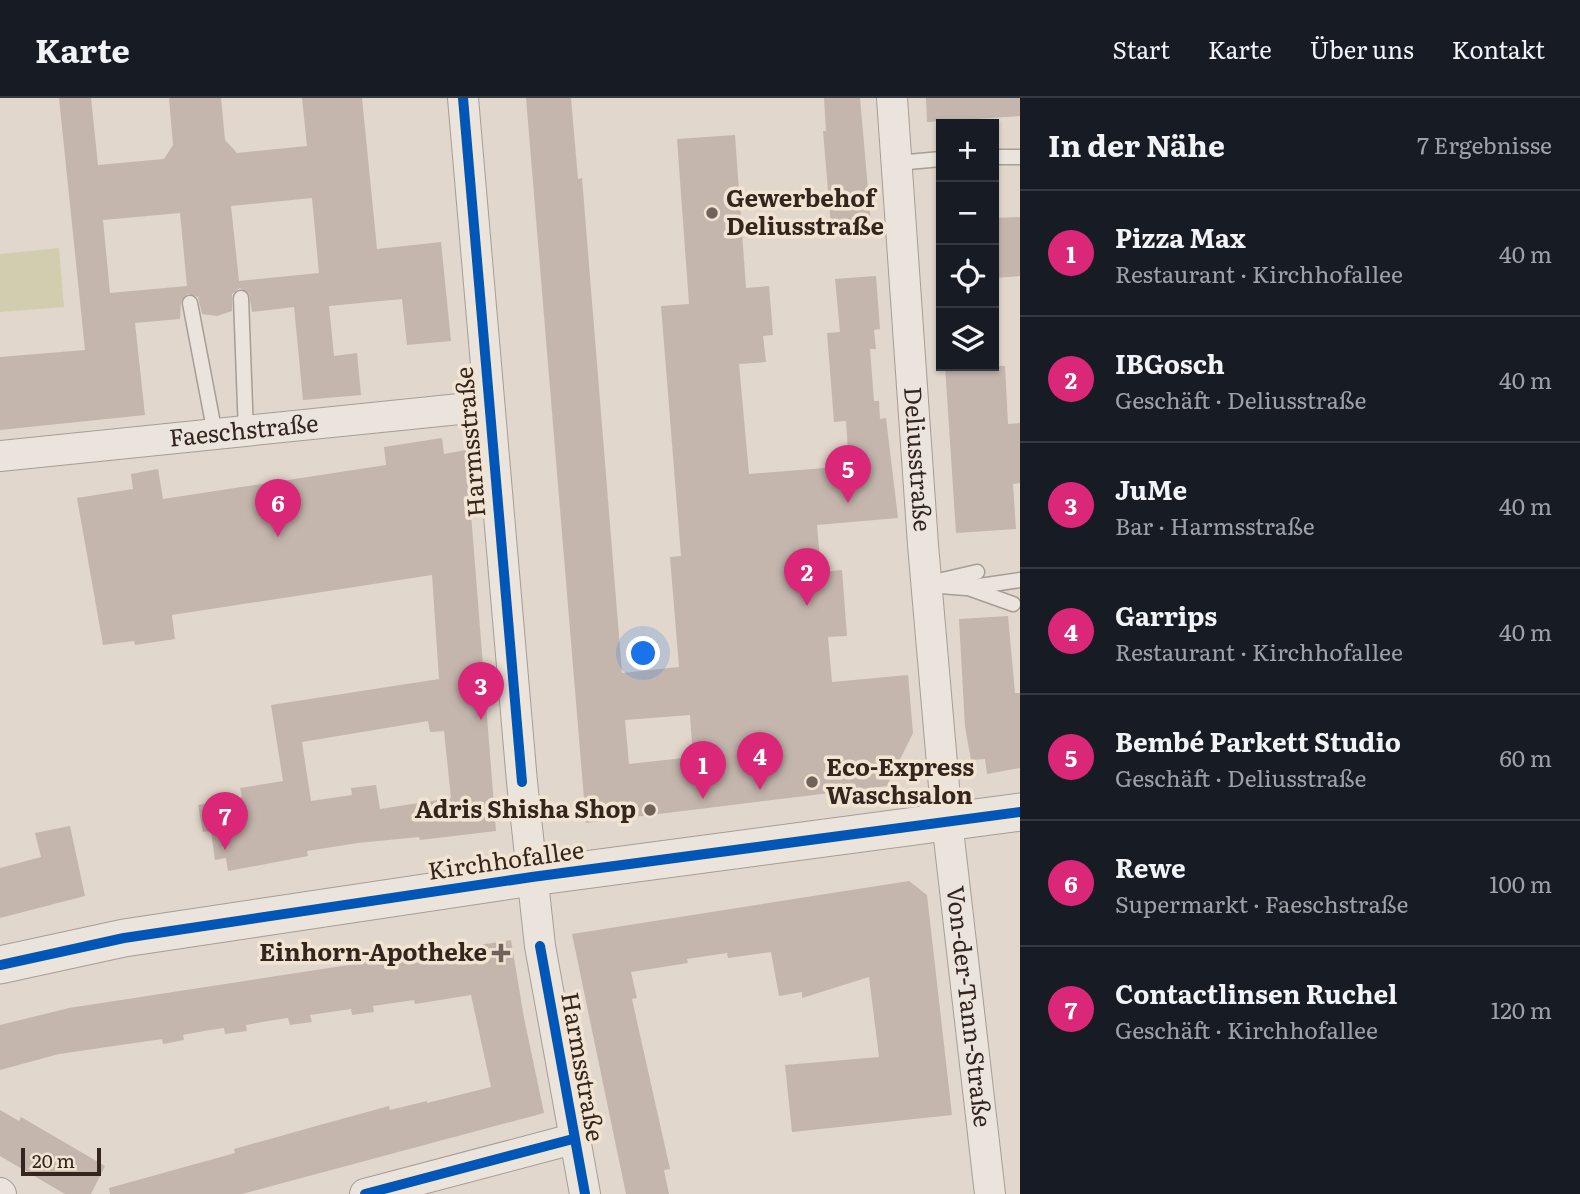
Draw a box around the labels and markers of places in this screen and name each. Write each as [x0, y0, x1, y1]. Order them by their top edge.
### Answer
place label: Gewerbehof Deliusstraße [726, 179, 884, 242]
marker: Gewerbehof Deliusstraße [704, 205, 720, 221]
pin: 5 [825, 445, 871, 503]
pin: 6 [255, 479, 301, 537]
pin: 2 [784, 548, 830, 606]
pin: 3 [458, 662, 504, 720]
pin: 4 [737, 732, 783, 790]
pin: 1 [680, 741, 726, 799]
place label: Eco-Express Waschsalon [826, 748, 974, 811]
marker: Eco-Express Waschsalon [804, 774, 820, 790]
place label: Adris Shisha Shop [415, 790, 636, 825]
pin: 7 [202, 792, 248, 850]
marker: Adris Shisha Shop [642, 802, 658, 818]
place label: Einhorn-Apotheke [259, 933, 487, 968]
marker: Einhorn-Apotheke [493, 945, 509, 961]

